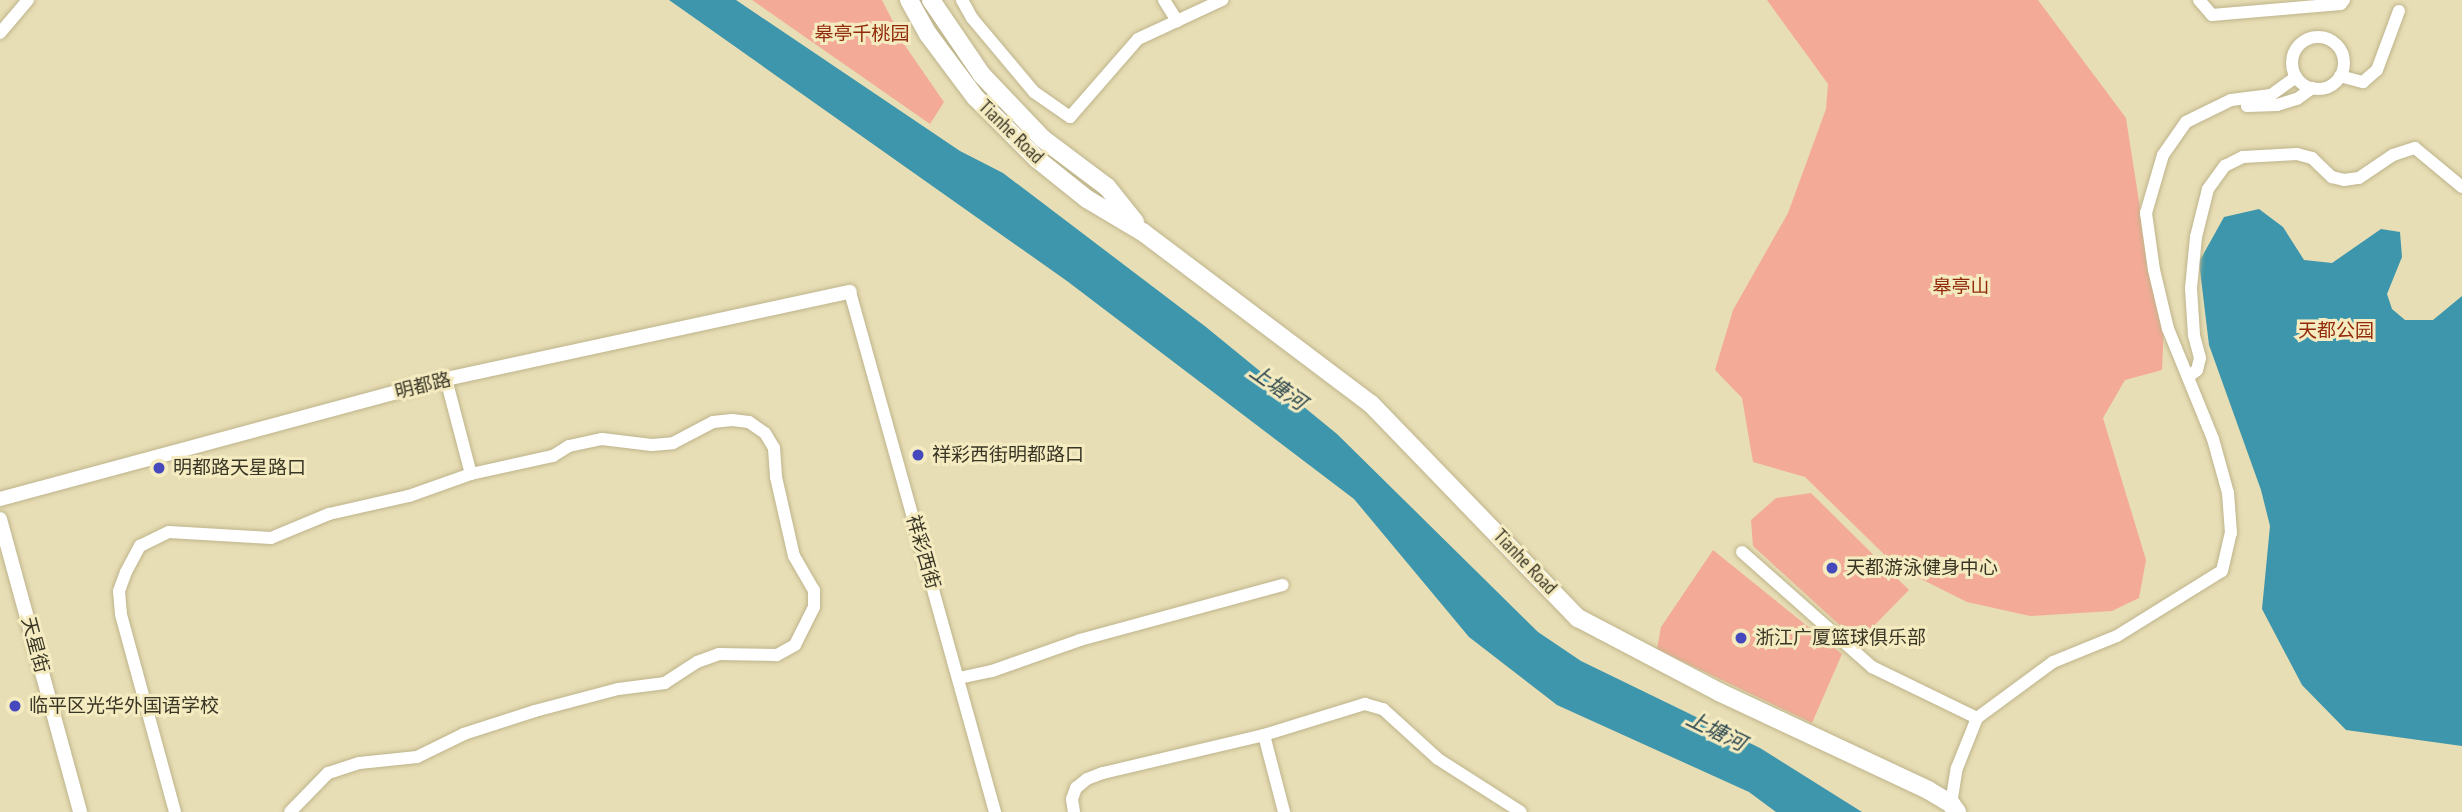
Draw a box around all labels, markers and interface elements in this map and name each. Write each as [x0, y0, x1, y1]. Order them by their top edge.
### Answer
park label: 皋亭千桃园 [815, 23, 909, 45]
street label: Tianhe Road [974, 96, 1048, 168]
park label: 皋亭山 [1933, 276, 1989, 298]
park label: 天都公园 [2298, 320, 2374, 342]
water label: 上塘河 [1245, 359, 1311, 415]
street label: 明都路 [393, 368, 453, 404]
place label: 祥彩西街明都路口 [932, 444, 1084, 466]
marker: 祥彩西街明都路口 [910, 447, 926, 463]
place label: 明都路天星路口 [173, 457, 306, 479]
marker: 明都路天星路口 [151, 460, 167, 476]
street label: 祥彩西街 [902, 512, 944, 592]
street label: Tianhe Road [1489, 525, 1561, 599]
place label: 天都游泳健身中心 [1846, 557, 1998, 579]
marker: 天都游泳健身中心 [1824, 560, 1840, 576]
street label: 天星街 [17, 615, 53, 675]
place label: 浙江广厦篮球俱乐部 [1755, 627, 1926, 649]
marker: 浙江广厦篮球俱乐部 [1733, 630, 1749, 646]
place label: 临平区光华外国语学校 [29, 695, 219, 717]
marker: 临平区光华外国语学校 [7, 698, 23, 714]
water label: 上塘河 [1682, 706, 1750, 756]

